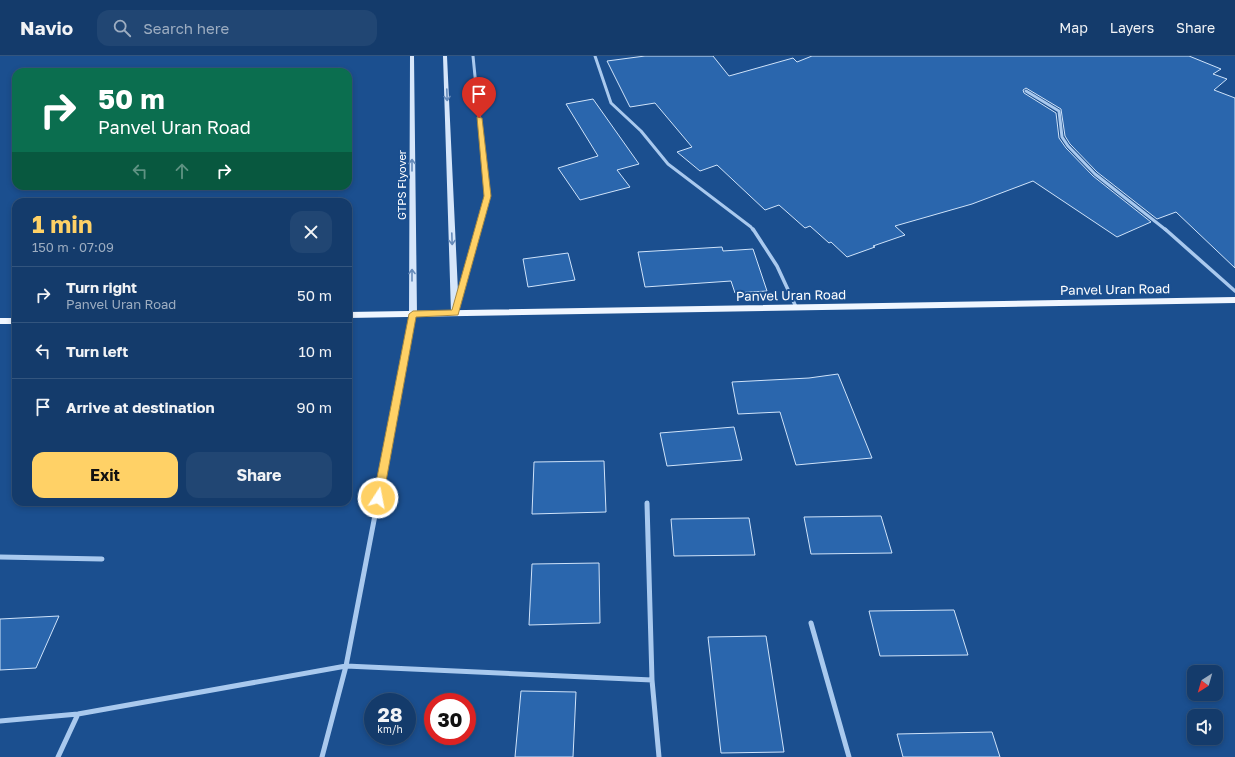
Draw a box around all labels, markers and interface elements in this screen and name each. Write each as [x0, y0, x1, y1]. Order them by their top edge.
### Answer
search box [97, 10, 377, 46]
text: Navio [20, 16, 73, 39]
icon: search [111, 17, 133, 39]
text: Search here [143, 19, 229, 37]
text: Map [1059, 19, 1088, 36]
text: Layers [1110, 19, 1154, 36]
text: Share [1176, 19, 1215, 36]
pin [462, 77, 496, 118]
text: 50 m [98, 82, 165, 115]
icon: arrive [468, 83, 490, 105]
icon: right [32, 84, 84, 136]
one-way arrow [443, 88, 451, 101]
text: Panvel Uran Road [98, 116, 251, 138]
street label: GTPS Flyover [395, 149, 408, 220]
one-way arrow [408, 159, 416, 172]
icon: left [129, 160, 151, 182]
icon: ahead [171, 160, 193, 182]
icon: right [213, 160, 235, 182]
text: 1 min [32, 209, 92, 238]
button: close [290, 211, 332, 253]
one-way arrow [449, 232, 456, 245]
text: 150 m · 07:09 [32, 239, 114, 255]
one-way arrow [408, 269, 416, 282]
text: Turn right [66, 278, 137, 296]
street label: Panvel Uran Road [1060, 280, 1170, 298]
icon: right [32, 284, 54, 306]
text: 50 m [297, 286, 332, 304]
street label: Panvel Uran Road [736, 286, 846, 304]
text: Panvel Uran Road [66, 296, 176, 312]
icon: left [32, 340, 54, 362]
text: Turn left [66, 342, 128, 360]
text: 10 m [298, 342, 332, 360]
icon: arrive [32, 396, 54, 418]
text: Arrive at destination [66, 398, 215, 416]
text: 90 m [297, 398, 332, 416]
button: Exit [32, 452, 178, 498]
button: Share [186, 452, 332, 498]
position arrow [357, 477, 399, 519]
north arrow [1187, 665, 1223, 701]
map controls [1187, 665, 1223, 745]
speed limit sign: 30 [424, 693, 476, 745]
text: 28 [377, 702, 402, 726]
button: sound [1187, 709, 1223, 745]
text: km/h [377, 723, 403, 735]

